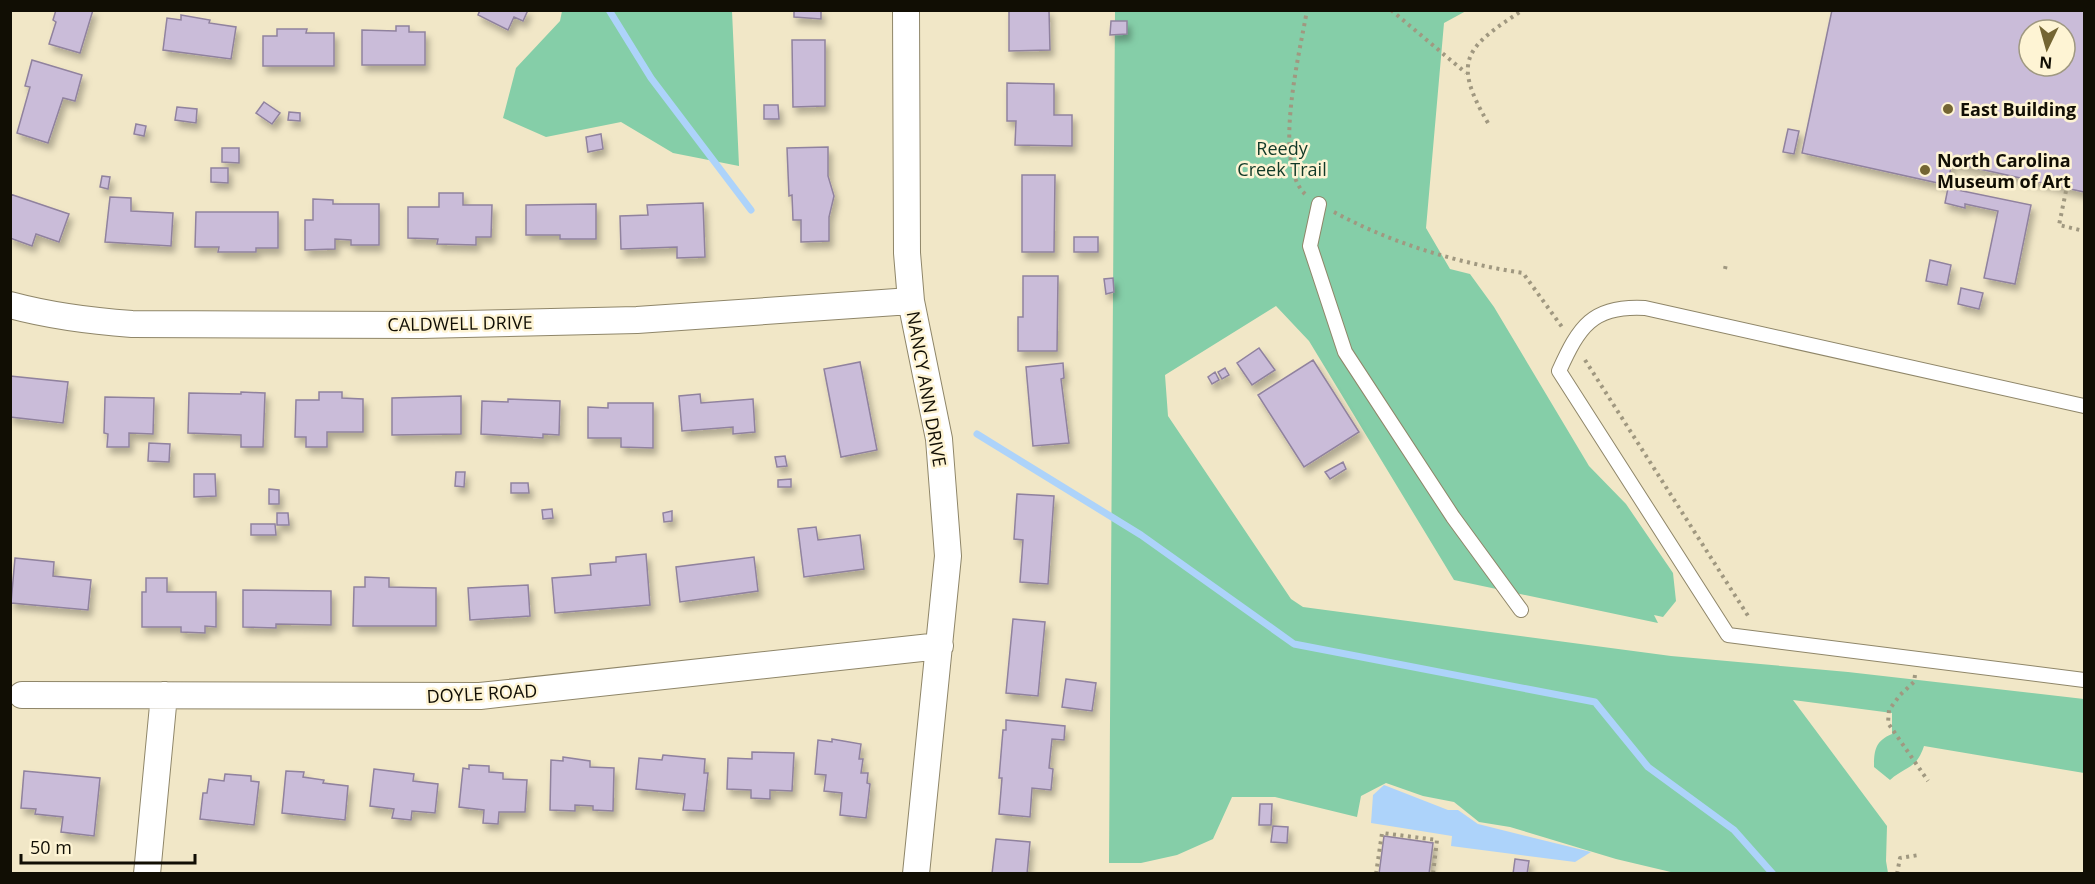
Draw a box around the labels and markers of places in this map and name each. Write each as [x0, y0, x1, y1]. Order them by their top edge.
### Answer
place label: East Building [1960, 97, 2076, 121]
marker: East Building [1941, 102, 1955, 116]
place label: North Carolina Museum of Art [1937, 148, 2071, 193]
marker: North Carolina Museum of Art [1918, 163, 1932, 177]

